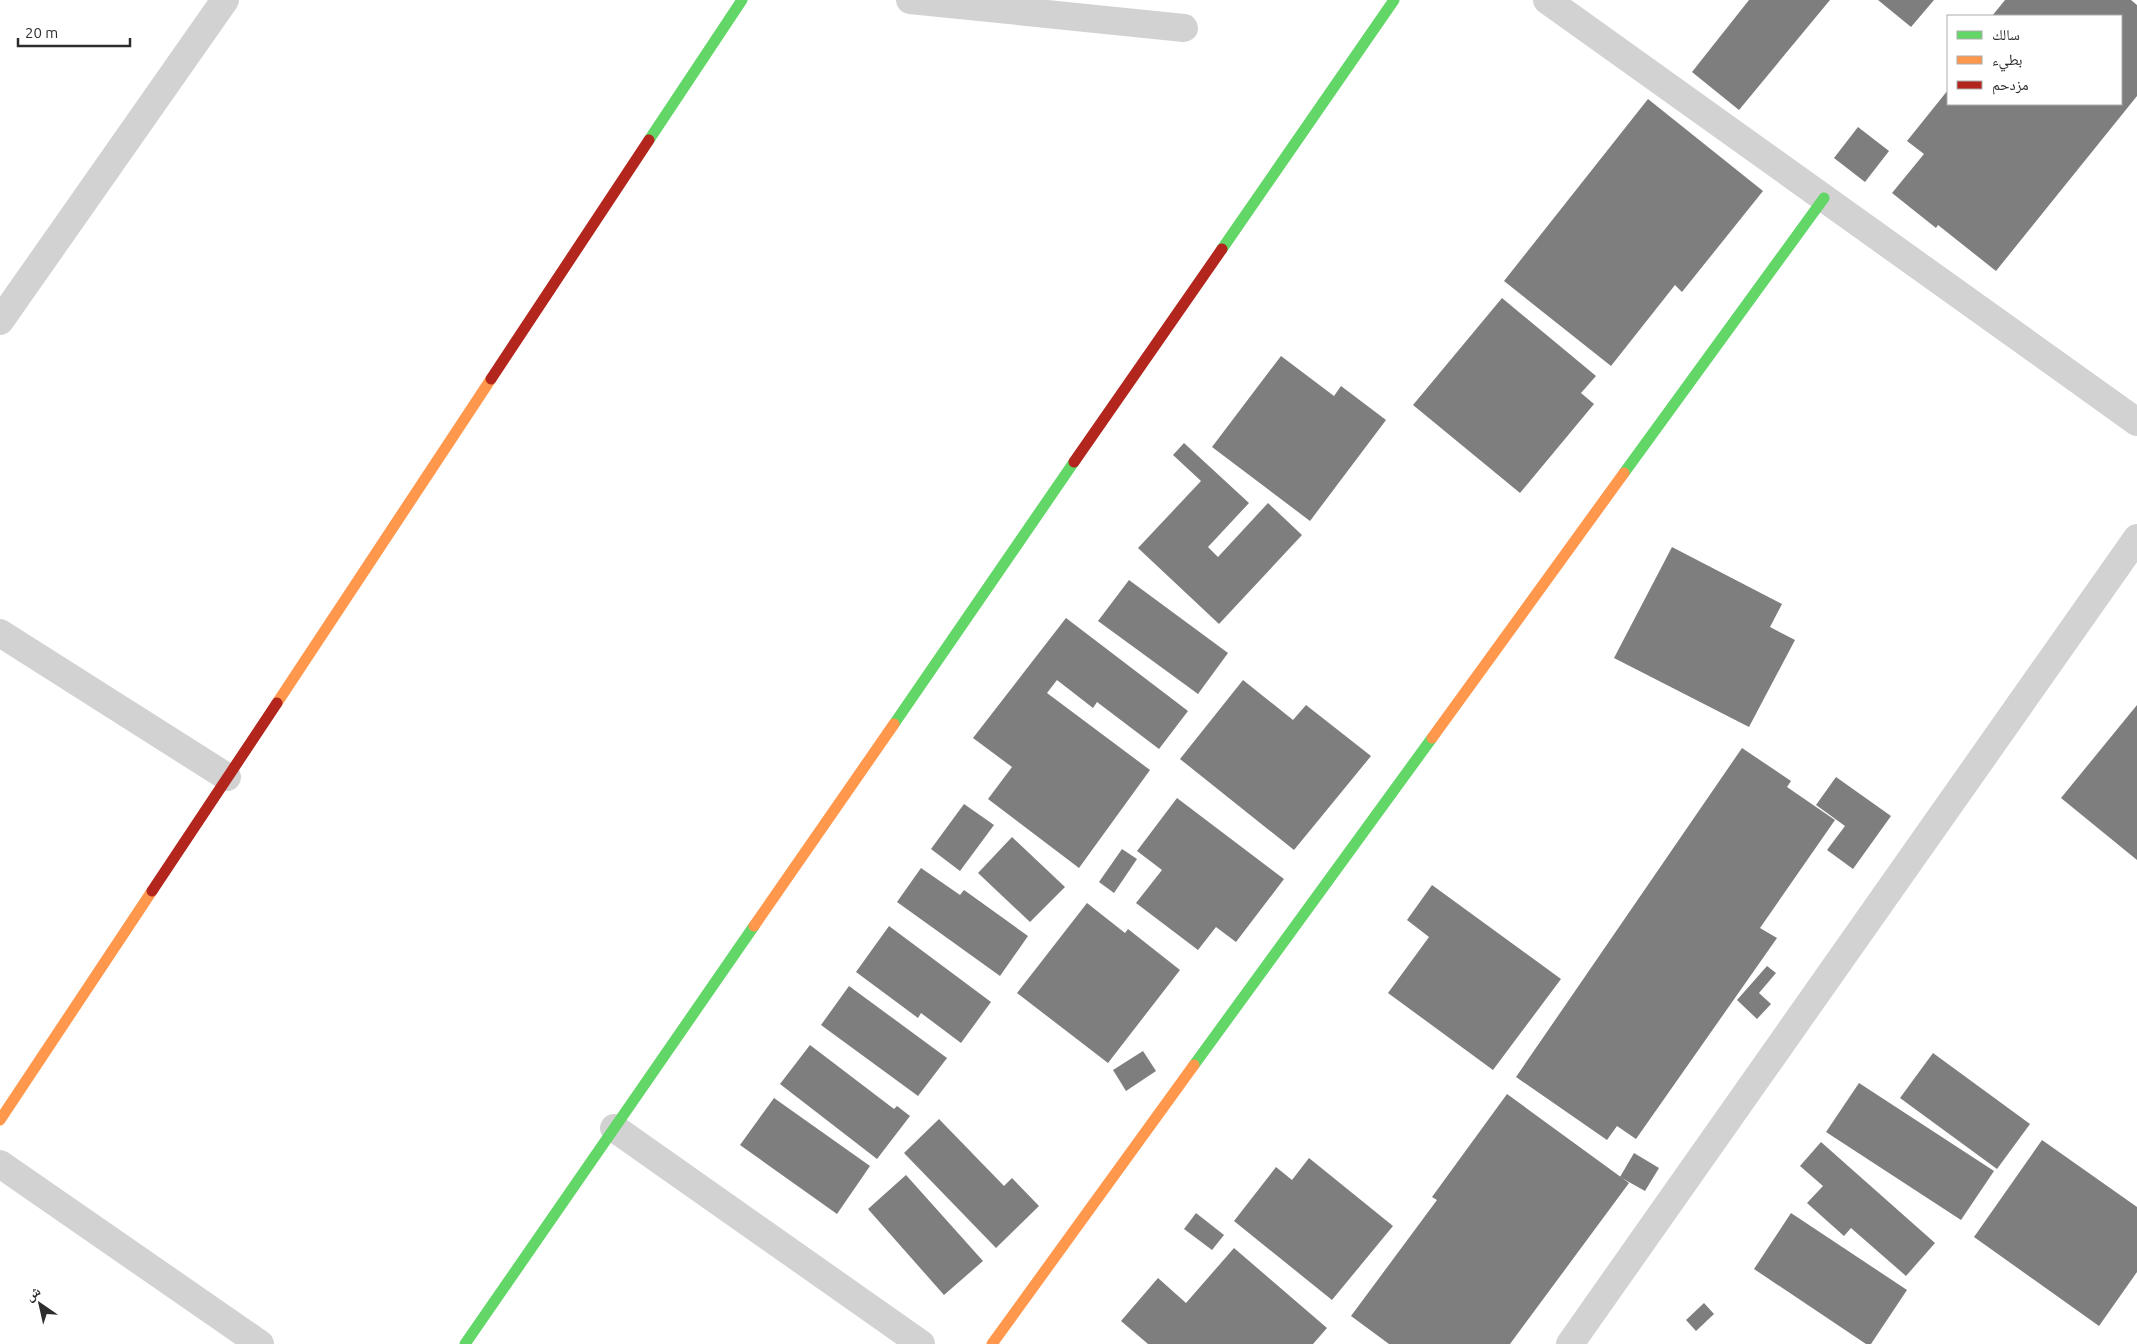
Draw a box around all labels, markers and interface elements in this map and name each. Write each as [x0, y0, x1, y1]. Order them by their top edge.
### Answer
scale bar [18, 15, 130, 47]
legend [1947, 15, 2122, 105]
text: 20 m [25, 24, 58, 41]
text: سالك [1992, 26, 2020, 43]
text: بطيء [1992, 51, 2022, 72]
text: مزدحم [1992, 76, 2029, 95]
north arrow [15, 1279, 65, 1329]
text: ش [22, 1282, 44, 1305]

